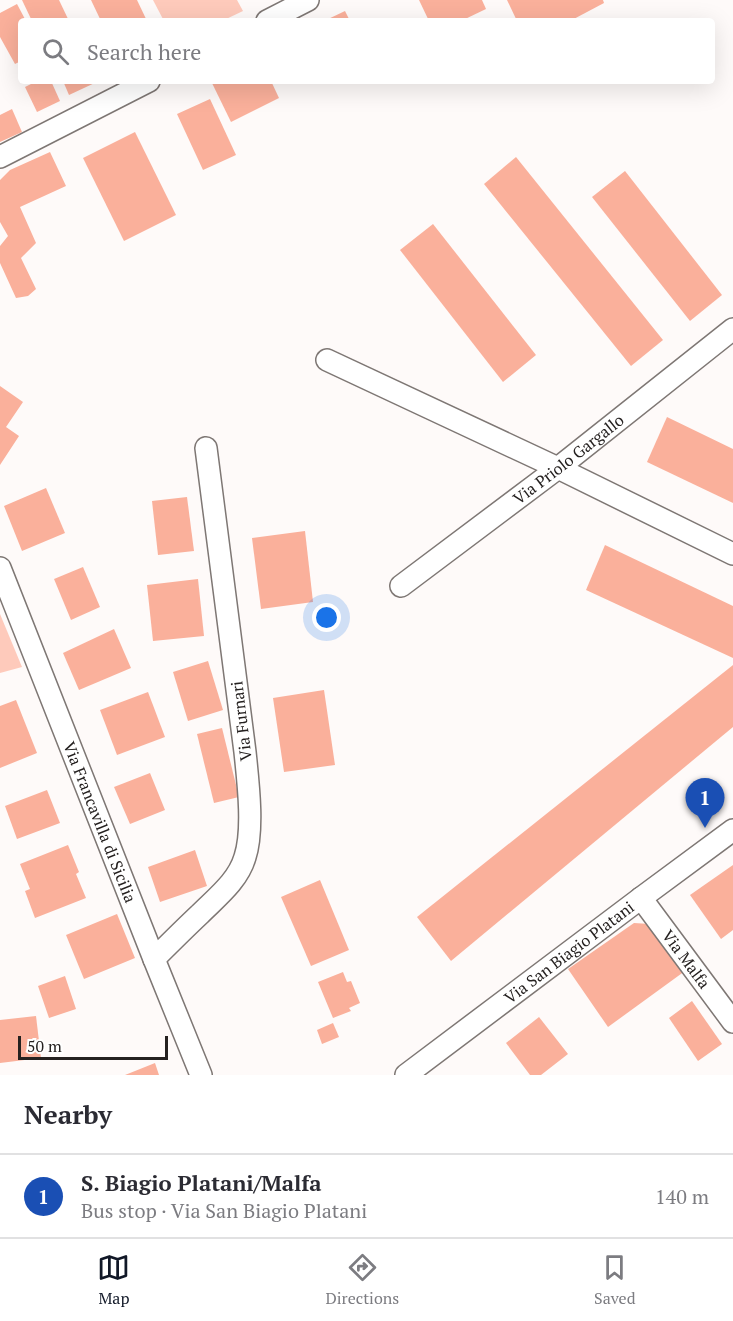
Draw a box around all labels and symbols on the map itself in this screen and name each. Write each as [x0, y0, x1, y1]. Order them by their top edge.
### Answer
street label: Via Priolo Gargallo [508, 409, 628, 509]
your location [312, 603, 341, 632]
street label: Via Furnari [225, 680, 257, 762]
street label: Via Francavilla di Sicilia [58, 738, 142, 906]
pin: 1 [686, 778, 724, 828]
street label: Via San Biagio Platani [499, 896, 639, 1008]
street label: Via Malfa [657, 925, 715, 993]
scale bar [18, 1033, 168, 1060]

